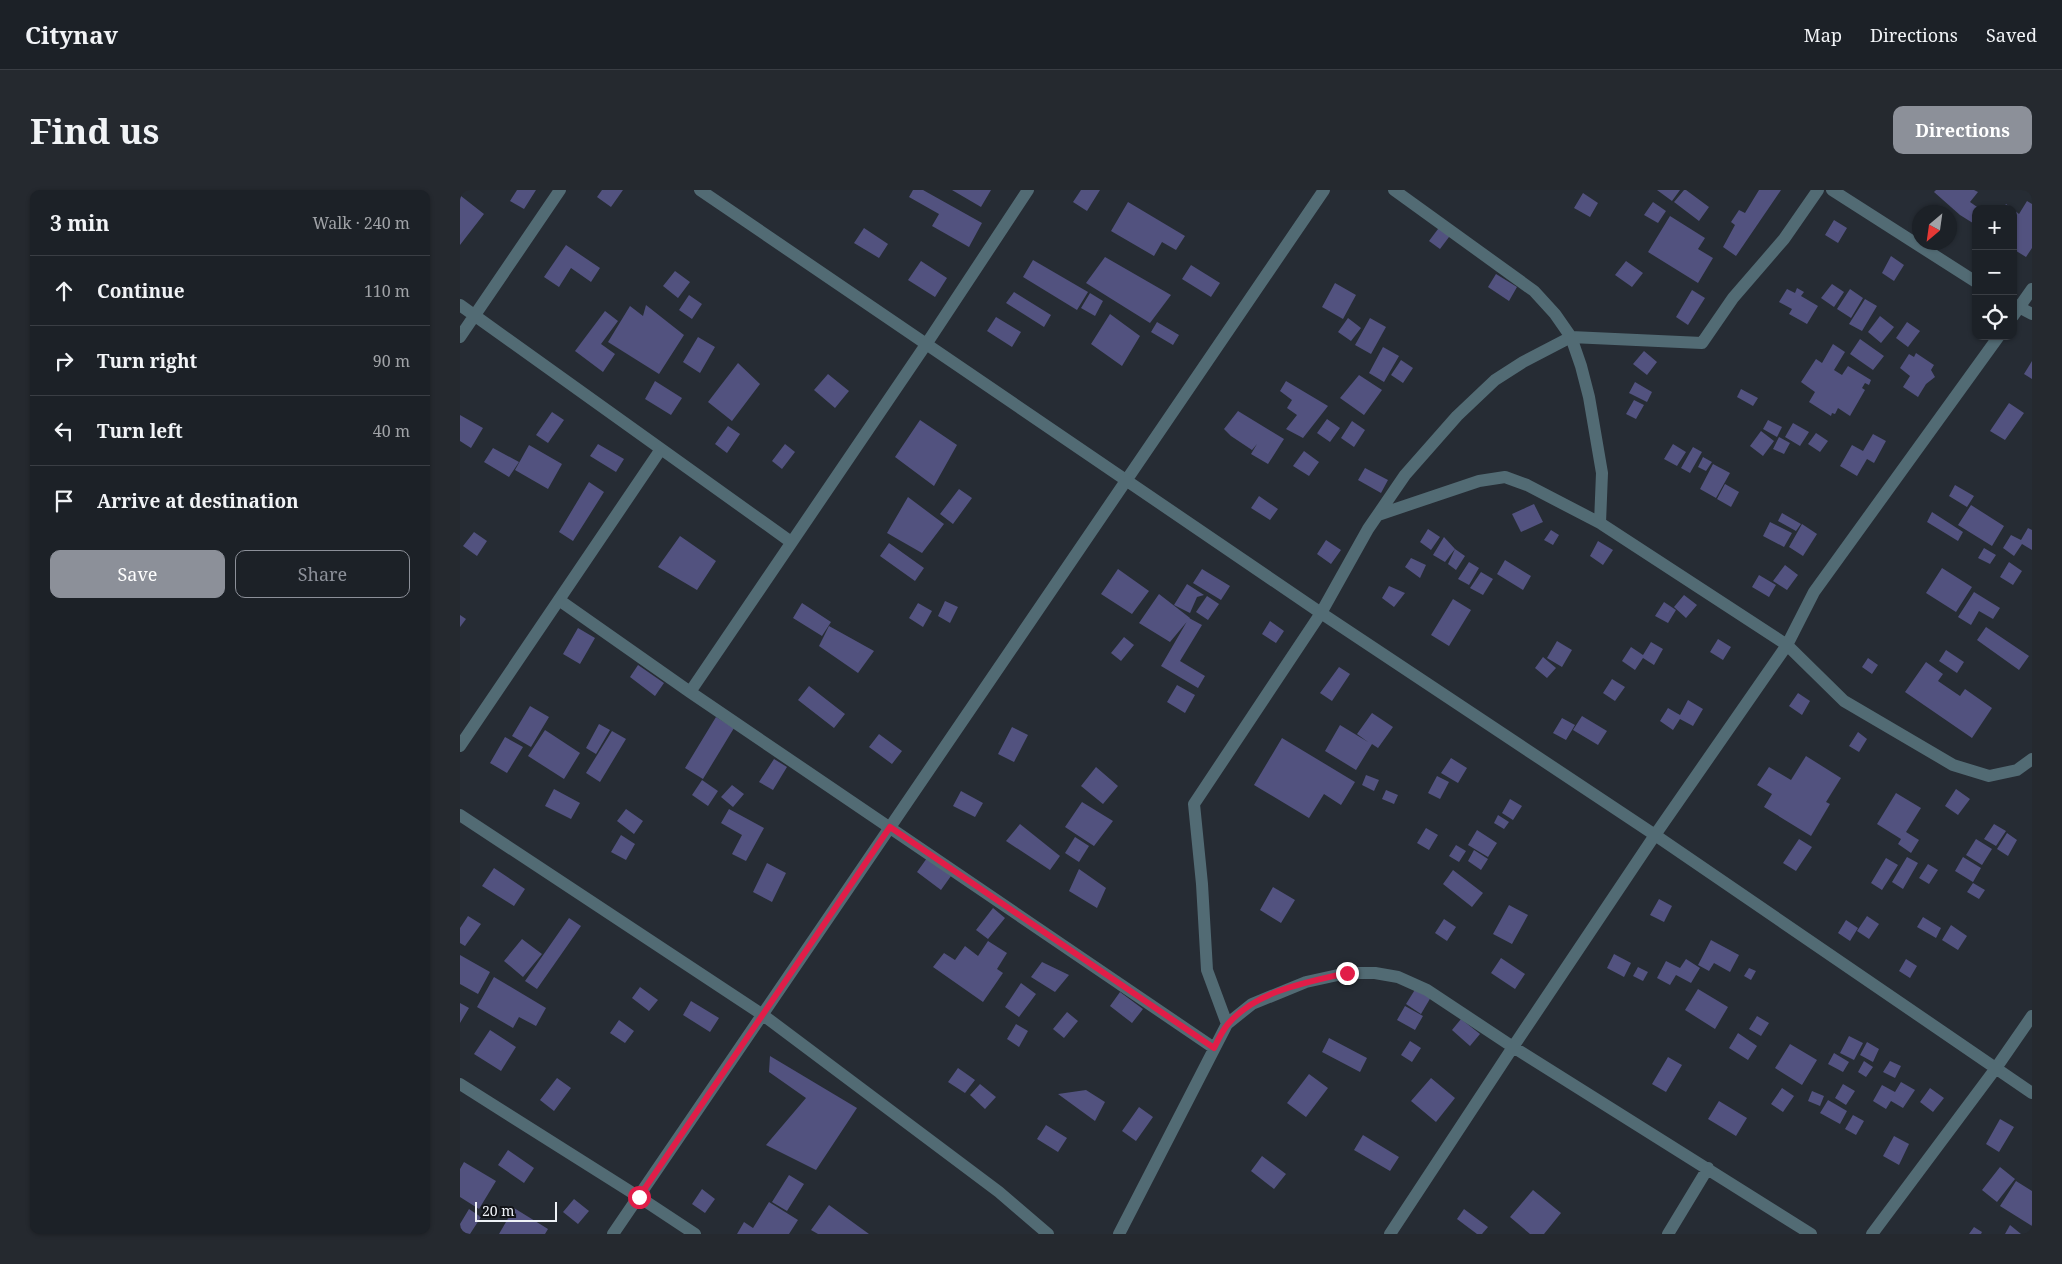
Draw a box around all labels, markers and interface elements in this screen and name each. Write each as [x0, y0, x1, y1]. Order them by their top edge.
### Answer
text: Citynav [25, 18, 118, 51]
text: Map [1804, 23, 1842, 47]
text: Directions [1870, 23, 1958, 47]
text: Saved [1986, 23, 2037, 47]
button: Directions [1893, 106, 2032, 154]
text: Find us [30, 107, 159, 154]
north arrow [1912, 205, 1957, 250]
map controls [1972, 205, 2017, 340]
button: + [1972, 205, 2017, 250]
text: 3 min [50, 209, 109, 237]
text: Walk · 240 m [313, 212, 410, 234]
button: − [1972, 250, 2017, 295]
icon: ahead [50, 277, 78, 305]
text: Continue [97, 278, 185, 304]
text: 110 m [364, 280, 410, 302]
button: locate [1972, 295, 2017, 340]
icon: right [50, 347, 78, 375]
text: Turn right [97, 348, 197, 374]
text: 90 m [373, 350, 410, 372]
icon: left [50, 417, 78, 445]
text: Turn left [97, 418, 183, 444]
text: 40 m [373, 420, 410, 442]
icon: arrive [50, 487, 78, 515]
text: Arrive at destination [97, 488, 299, 514]
button: Save [50, 550, 225, 598]
button: Share [235, 550, 410, 598]
route end [1336, 962, 1359, 985]
route start [628, 1186, 651, 1209]
scale bar [475, 1199, 558, 1222]
text: 20 m [482, 1201, 515, 1220]

